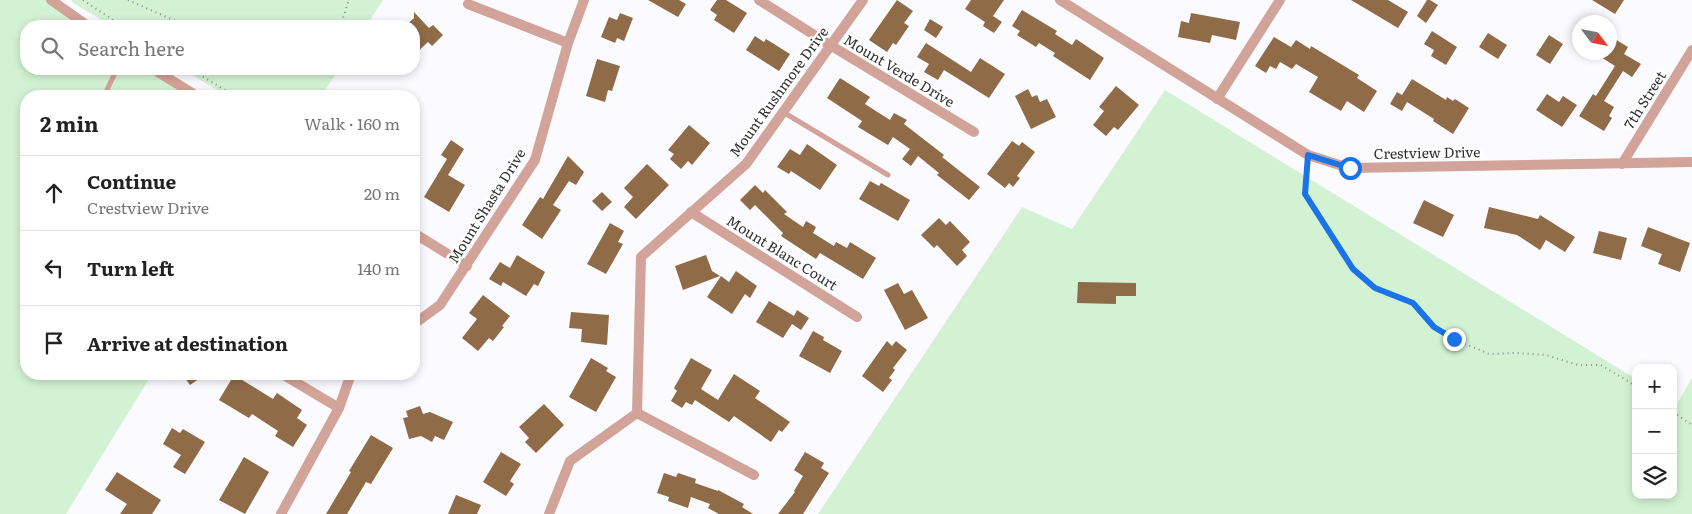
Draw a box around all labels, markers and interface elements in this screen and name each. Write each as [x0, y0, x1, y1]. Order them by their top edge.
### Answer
north arrow [1572, 15, 1617, 60]
search box [20, 20, 420, 75]
street label: Mount Rushmore Drive [724, 22, 832, 161]
street label: Mount Verde Drive [840, 29, 959, 111]
icon: search [38, 34, 66, 62]
text: Search here [78, 34, 185, 62]
street label: 7th Street [1618, 66, 1670, 132]
text: 2 min [40, 107, 99, 138]
text: Walk · 160 m [304, 111, 400, 135]
street label: Crestview Drive [1373, 141, 1481, 163]
street label: Mount Shasta Drive [443, 144, 530, 267]
route start [1339, 157, 1362, 180]
text: Continue [87, 167, 176, 195]
icon: ahead [40, 179, 68, 207]
text: 20 m [364, 181, 400, 205]
text: Crestview Drive [87, 195, 209, 219]
street label: Mount Blanc Court [723, 210, 842, 295]
icon: left [40, 254, 68, 282]
text: Turn left [87, 254, 174, 282]
text: 140 m [357, 256, 400, 280]
route end [1443, 328, 1466, 351]
icon: arrive [40, 329, 68, 357]
text: Arrive at destination [87, 329, 288, 357]
map controls [1632, 364, 1677, 499]
button: + [1632, 364, 1677, 409]
button: − [1632, 409, 1677, 454]
button: layers [1632, 454, 1677, 499]

